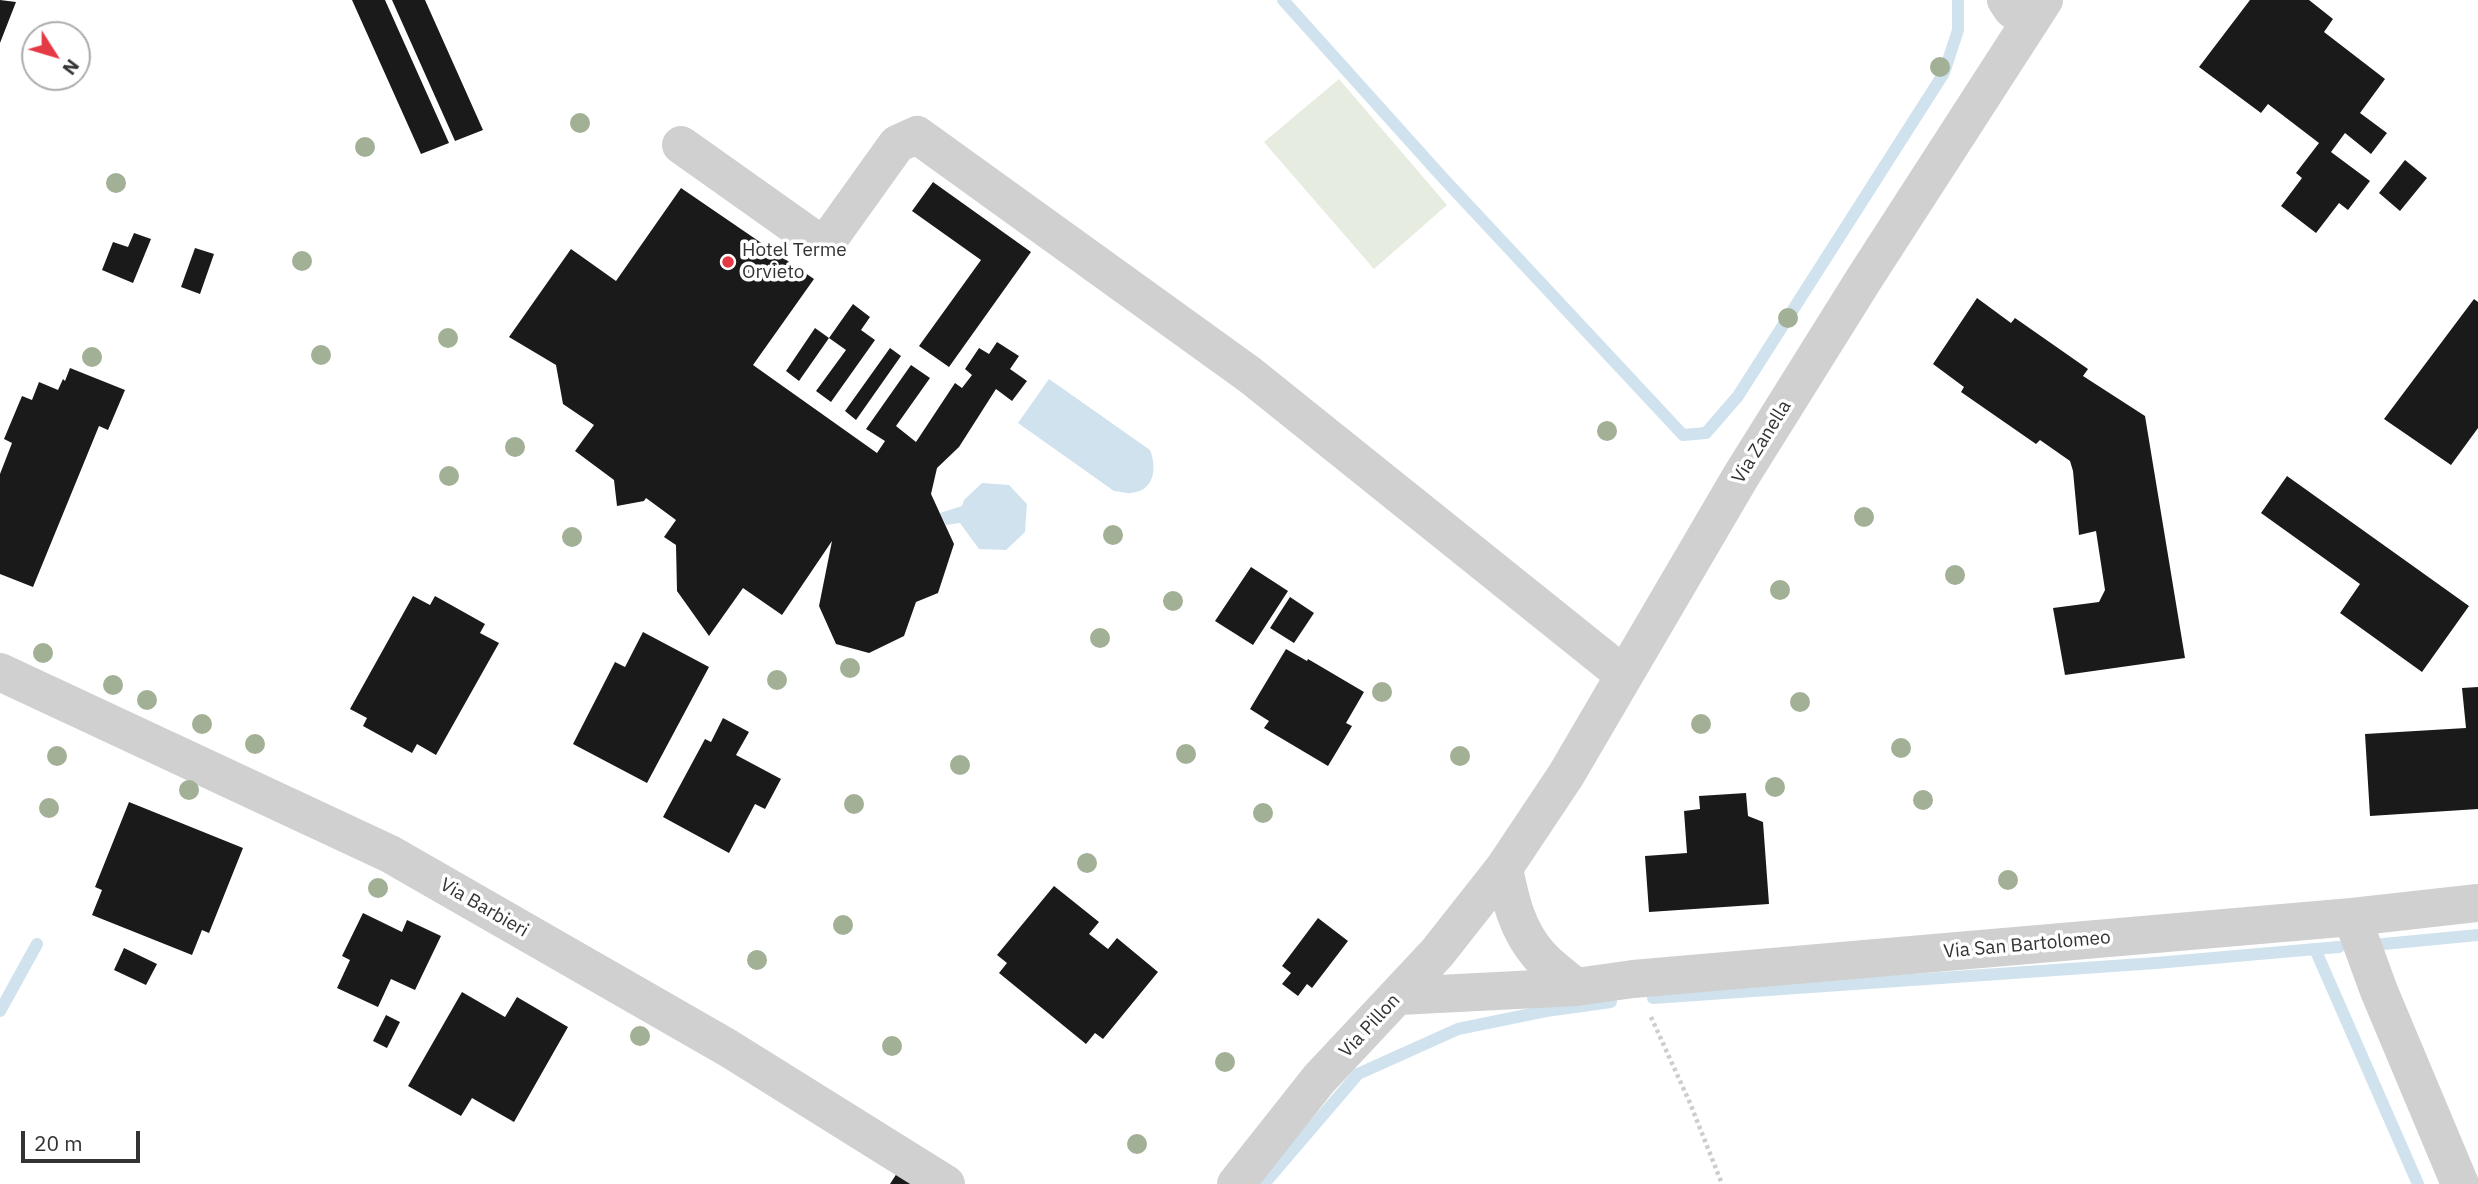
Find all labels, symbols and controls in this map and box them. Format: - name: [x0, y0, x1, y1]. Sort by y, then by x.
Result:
- north arrow: [21, 21, 91, 91]
- text: N: [57, 55, 85, 80]
- place label: Hotel Terme Orvieto: [742, 240, 847, 284]
- marker: Hotel Terme Orvieto: [720, 254, 736, 270]
- street label: Via Zanella: [1727, 396, 1797, 488]
- street label: Via Barbieri: [436, 874, 532, 942]
- street label: Via San Bartolomeo: [1942, 926, 2112, 964]
- street label: Via Pillon: [1335, 989, 1405, 1063]
- scale bar: [24, 1118, 144, 1162]
- text: 20 m: [34, 1129, 83, 1157]

